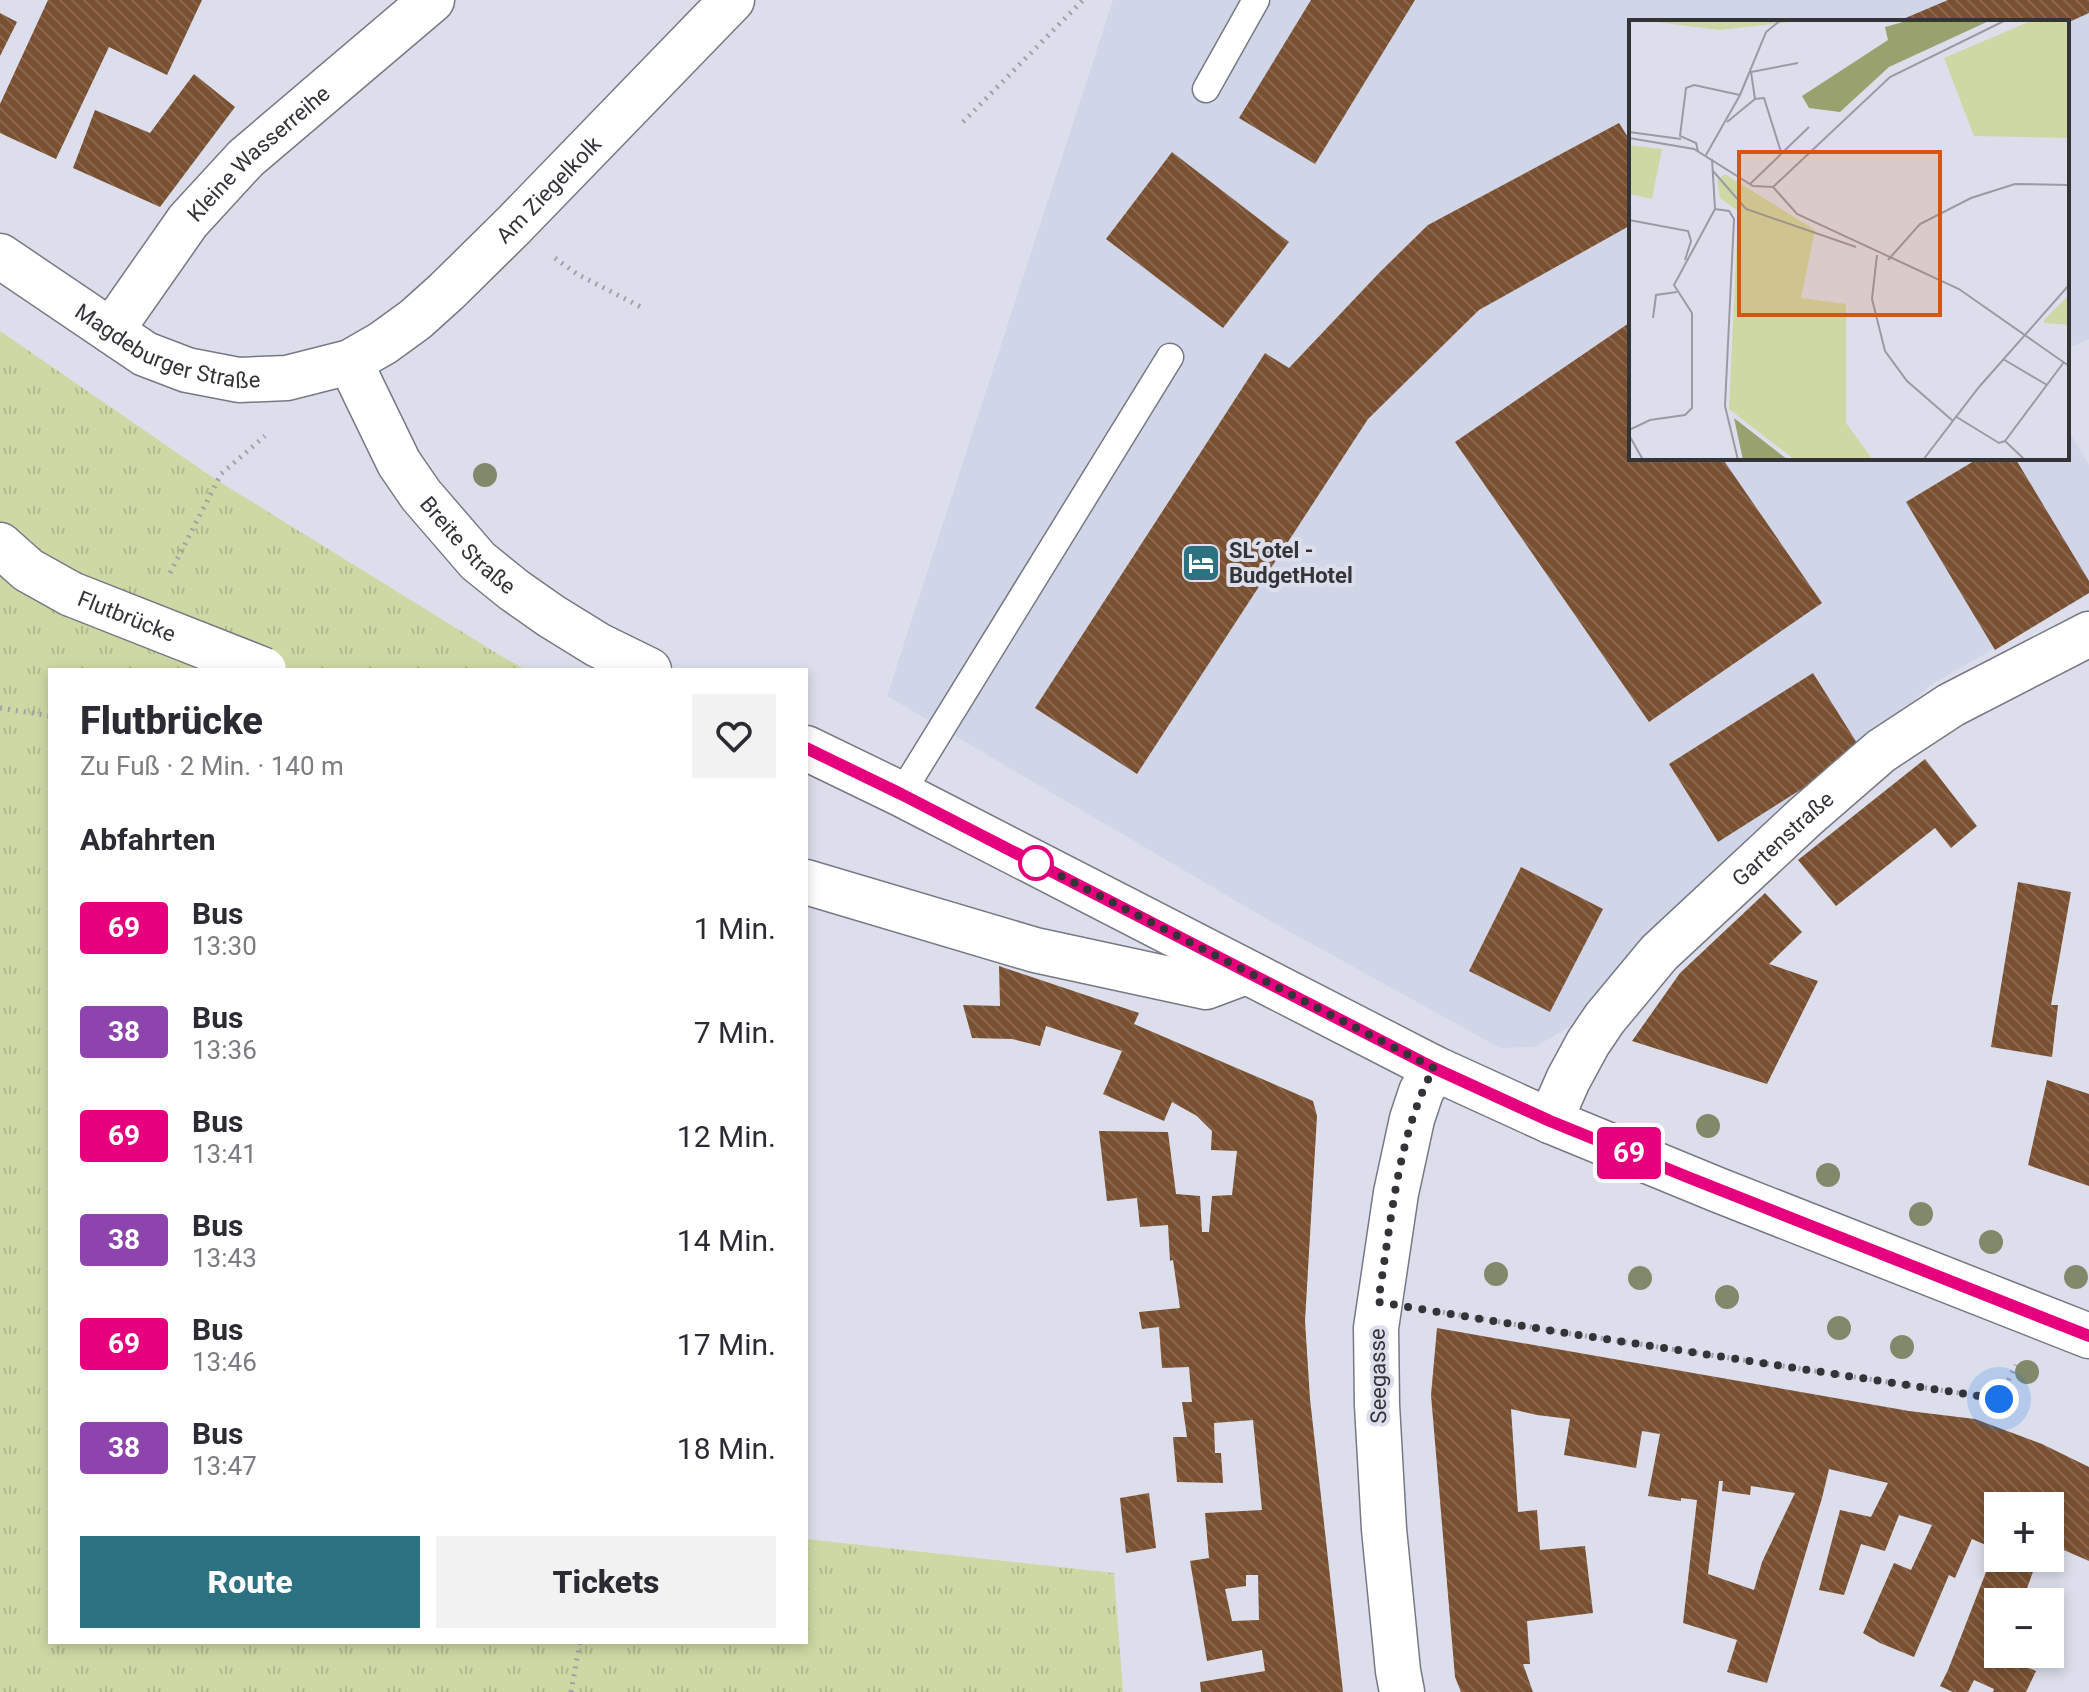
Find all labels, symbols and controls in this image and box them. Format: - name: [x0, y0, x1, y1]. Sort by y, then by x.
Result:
- inset map: [1629, 20, 2069, 460]
- street label: Kleine Wasserreihe: [182, 80, 334, 226]
- street label: Am Ziegelkolk: [491, 130, 606, 248]
- street label: Magdeburger Straße: [71, 298, 261, 393]
- street label: Breite Straße: [415, 491, 521, 599]
- place label: SL´otel - BudgetHotel: [1229, 538, 1353, 588]
- hotel icon: SL´otel - BudgetHotel: [1180, 542, 1222, 584]
- street label: Flutbrücke: [74, 585, 179, 646]
- button: heart: [692, 694, 776, 778]
- text: Flutbrücke: [80, 699, 263, 743]
- text: Zu Fuß · 2 Min. · 140 m: [80, 751, 344, 781]
- street label: Gartenstraße: [1727, 786, 1838, 891]
- text: Abfahrten: [80, 822, 216, 857]
- unlabelled marker: [1019, 846, 1053, 880]
- text: Bus: [192, 896, 243, 931]
- text: 69: [108, 911, 140, 944]
- text: 1 Min.: [694, 911, 776, 946]
- text: 13:30: [192, 931, 257, 961]
- text: Bus: [192, 1000, 243, 1035]
- text: 38: [108, 1015, 140, 1048]
- text: 7 Min.: [694, 1015, 776, 1050]
- text: 13:36: [192, 1035, 257, 1065]
- text: Bus: [192, 1104, 243, 1139]
- text: 69: [108, 1119, 140, 1152]
- text: 12 Min.: [677, 1119, 776, 1154]
- line badge: 69: [1593, 1127, 1665, 1179]
- text: 69: [1613, 1136, 1645, 1169]
- text: 13:41: [192, 1139, 257, 1169]
- text: Bus: [192, 1208, 243, 1243]
- text: 38: [108, 1223, 140, 1256]
- text: 14 Min.: [677, 1223, 776, 1258]
- text: 13:43: [192, 1243, 257, 1273]
- text: Bus: [192, 1312, 243, 1347]
- text: 69: [108, 1327, 140, 1360]
- text: 17 Min.: [677, 1327, 776, 1362]
- street label: Seegasse: [1365, 1328, 1391, 1424]
- text: 13:46: [192, 1347, 257, 1377]
- your location: [1979, 1379, 2019, 1419]
- text: Bus: [192, 1416, 243, 1451]
- text: 38: [108, 1431, 140, 1464]
- text: 18 Min.: [677, 1431, 776, 1466]
- text: 13:47: [192, 1451, 257, 1481]
- map controls: [1984, 1492, 2064, 1668]
- button: +: [1984, 1492, 2064, 1572]
- button: Route: [80, 1536, 420, 1628]
- button: Tickets: [436, 1536, 776, 1628]
- button: −: [1984, 1588, 2064, 1668]

